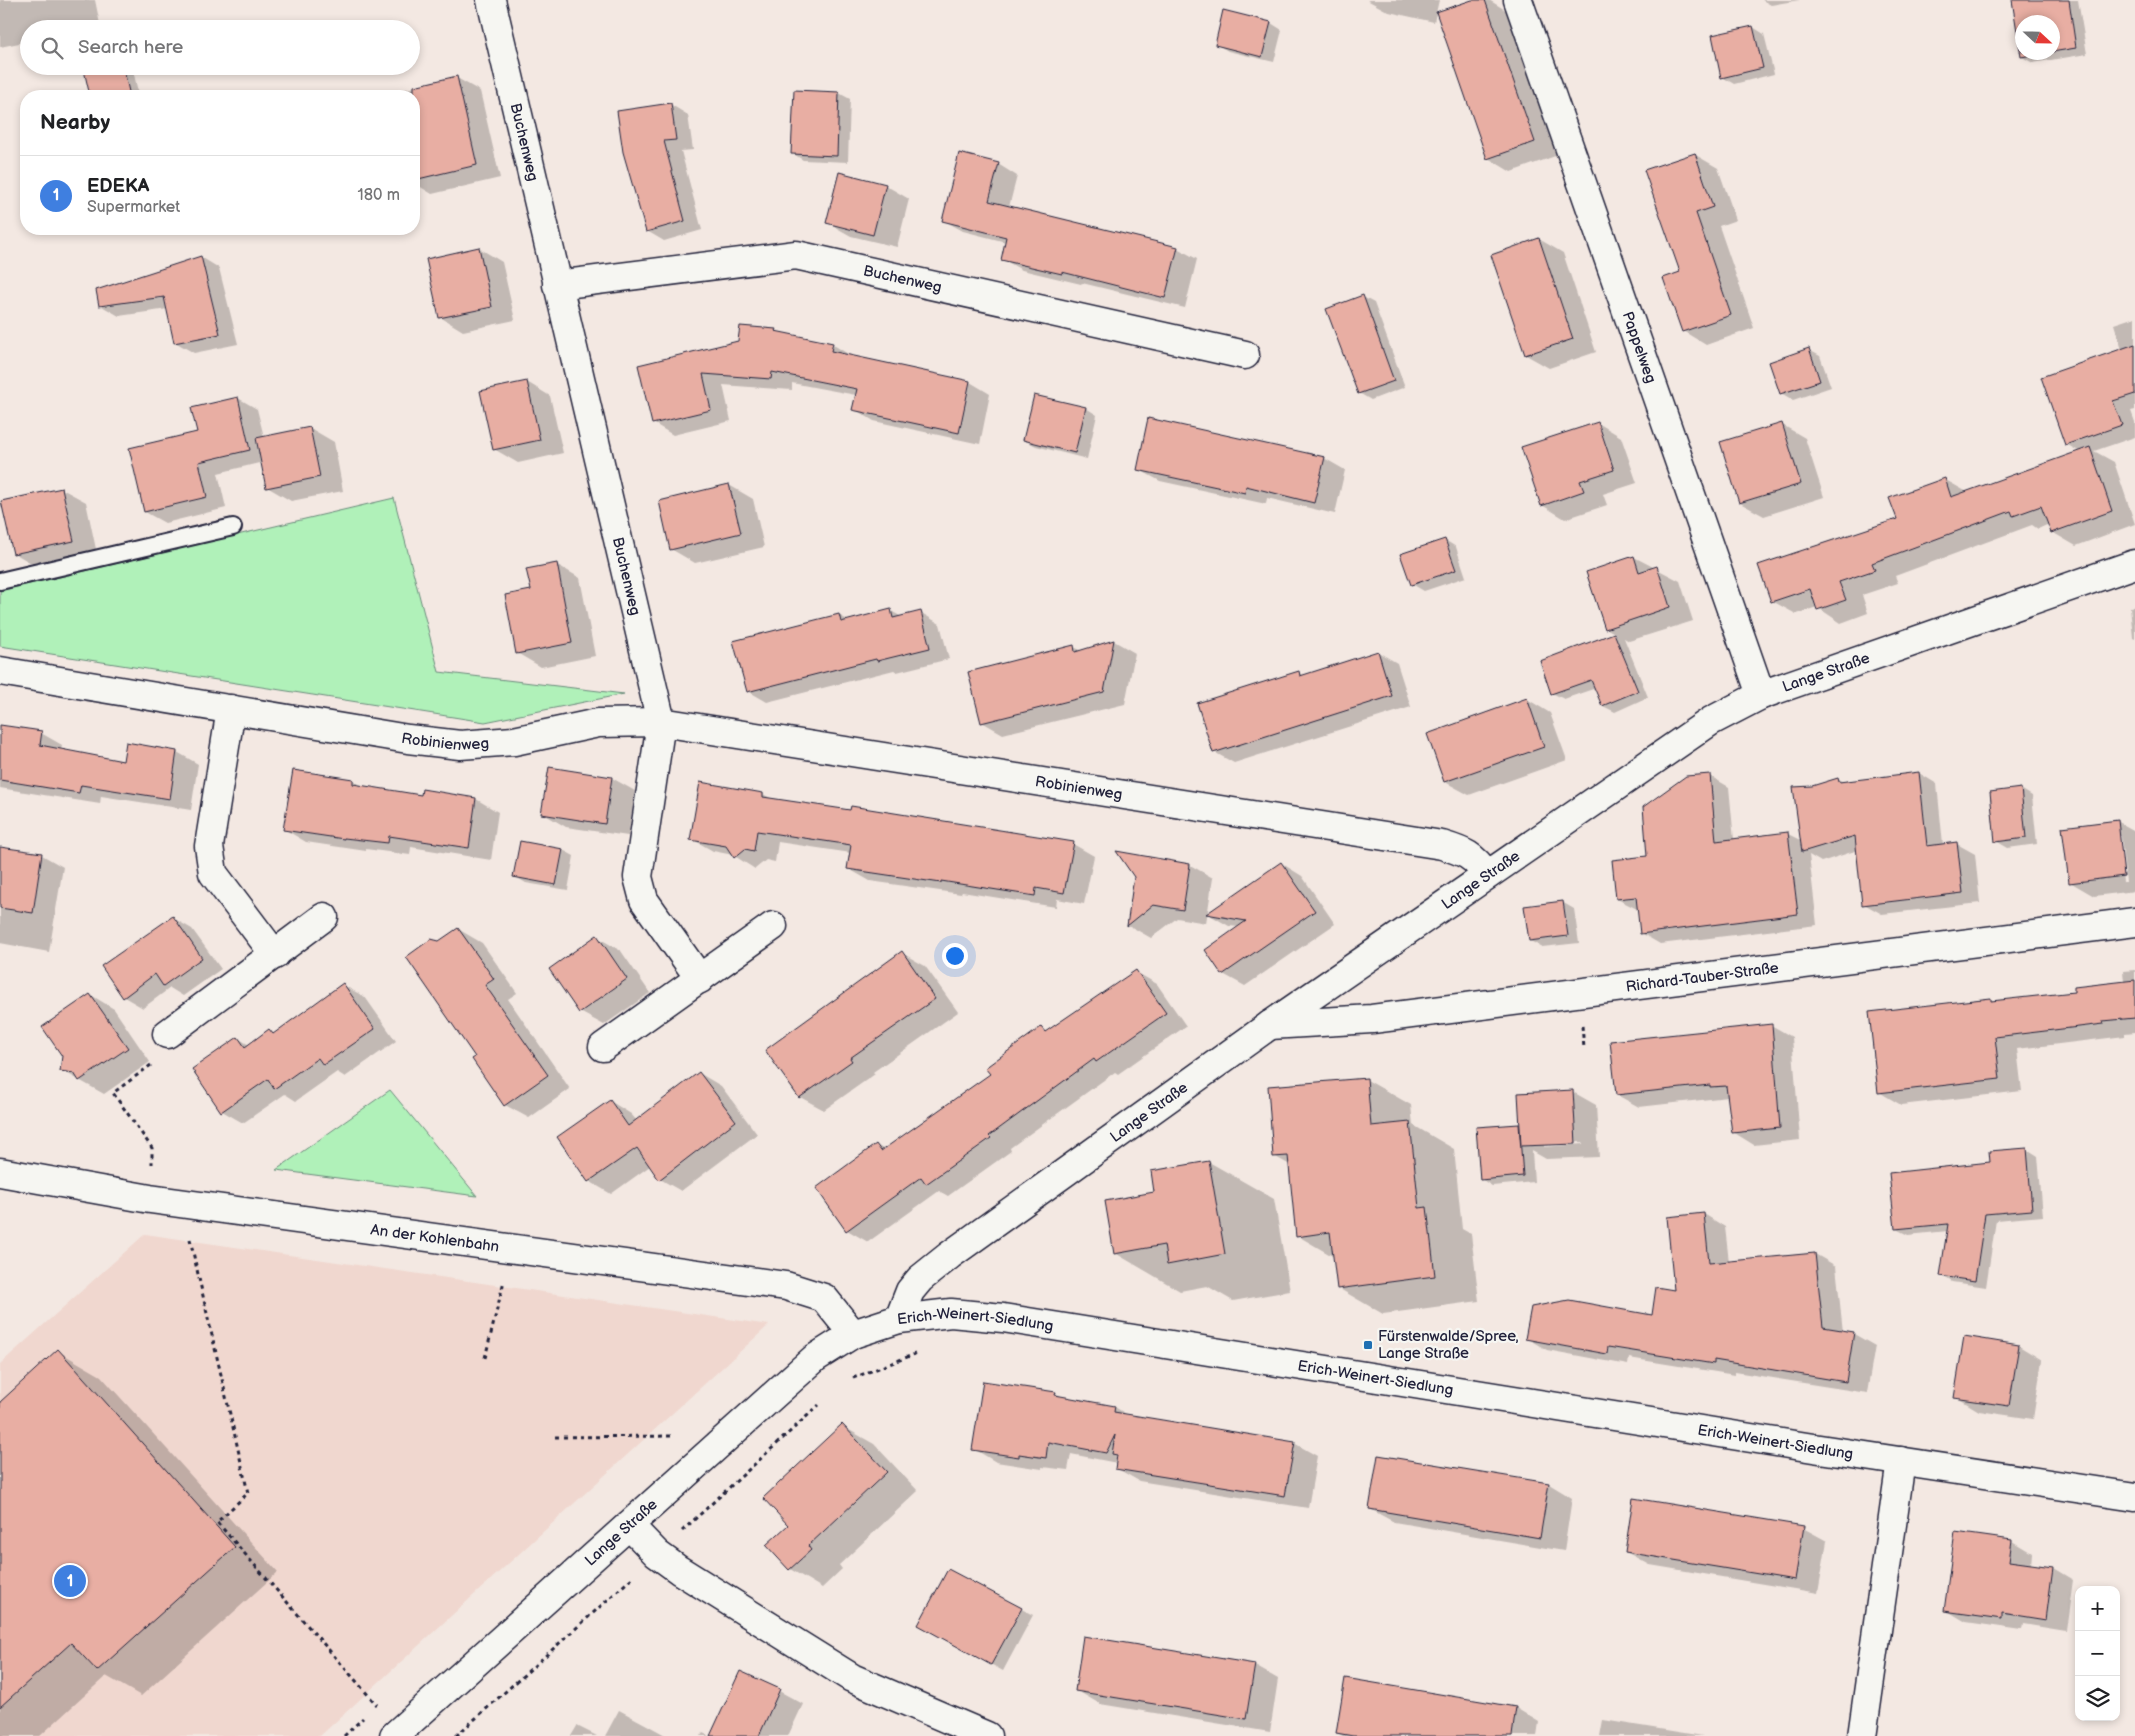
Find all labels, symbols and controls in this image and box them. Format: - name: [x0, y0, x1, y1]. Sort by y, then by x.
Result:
- north arrow: [2015, 15, 2060, 60]
- search box: [20, 20, 420, 75]
- icon: search: [38, 34, 66, 62]
- text: Search here: [78, 36, 183, 59]
- street label: Buchenweg: [506, 101, 542, 183]
- text: Nearby: [40, 110, 110, 135]
- text: EDEKA: [87, 175, 149, 198]
- text: 1: [53, 186, 59, 205]
- text: 180 m: [358, 186, 400, 205]
- text: Supermarket: [87, 198, 180, 217]
- street label: Buchenweg: [861, 261, 943, 297]
- street label: Pappelweg: [1618, 309, 1660, 386]
- street label: Buchenweg: [608, 535, 645, 617]
- street label: Lange Straße: [1780, 649, 1872, 697]
- street label: Robinienweg: [400, 729, 490, 755]
- street label: Robinienweg: [1034, 772, 1124, 805]
- street label: Lange Straße: [1438, 847, 1524, 914]
- your location: [942, 943, 968, 969]
- street label: Richard-Tauber-Straße: [1625, 958, 1780, 997]
- street label: Lange Straße: [1107, 1078, 1192, 1147]
- street label: An der Kohlenbahn: [369, 1220, 500, 1257]
- street label: Erich-Weinert-Siedlung: [896, 1304, 1055, 1336]
- place label: Fürstenwalde/Spree, Lange Straße: [1378, 1327, 1519, 1363]
- marker: Fürstenwalde/Spree, Lange Straße: [1362, 1339, 1374, 1351]
- street label: Erich-Weinert-Siedlung: [1296, 1356, 1455, 1400]
- street label: Erich-Weinert-Siedlung: [1696, 1421, 1855, 1464]
- street label: Lange Straße: [581, 1495, 662, 1570]
- pin: 1: [54, 1562, 86, 1600]
- map controls: [2075, 1586, 2120, 1721]
- button: +: [2075, 1586, 2120, 1631]
- button: −: [2075, 1631, 2120, 1676]
- button: layers: [2075, 1676, 2120, 1721]

